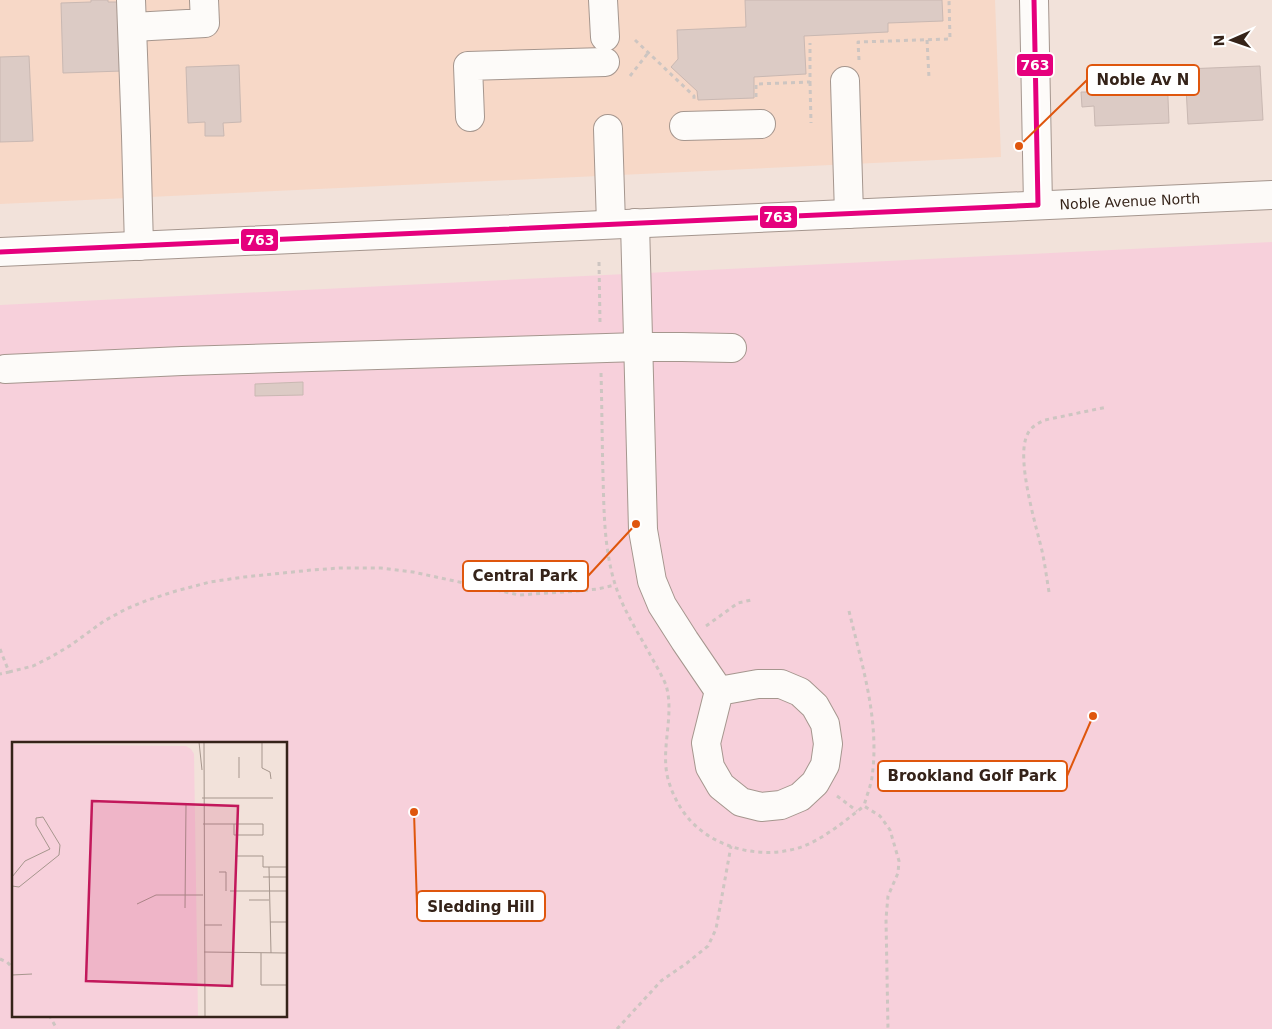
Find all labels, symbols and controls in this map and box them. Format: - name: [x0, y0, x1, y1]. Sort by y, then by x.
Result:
- north arrow: [1207, 15, 1257, 65]
- text: N: [1211, 34, 1227, 47]
- line badge: 763: [1016, 53, 1054, 77]
- text: 763: [1020, 57, 1050, 73]
- callout: Noble Av N: [1087, 65, 1199, 95]
- text: Noble Av N: [1097, 71, 1189, 89]
- street label: Noble Avenue North: [1059, 190, 1200, 213]
- line badge: 763: [759, 205, 798, 229]
- text: 763: [763, 209, 793, 225]
- line badge: 763: [240, 228, 279, 252]
- text: 763: [245, 232, 275, 248]
- callout: Central Park: [463, 561, 588, 591]
- text: Central Park: [473, 567, 579, 585]
- inset map: [12, 742, 288, 1016]
- callout: Brookland Golf Park: [878, 761, 1067, 791]
- text: Brookland Golf Park: [888, 767, 1057, 785]
- callout: Sledding Hill: [417, 891, 545, 921]
- text: Sledding Hill: [427, 898, 535, 916]

